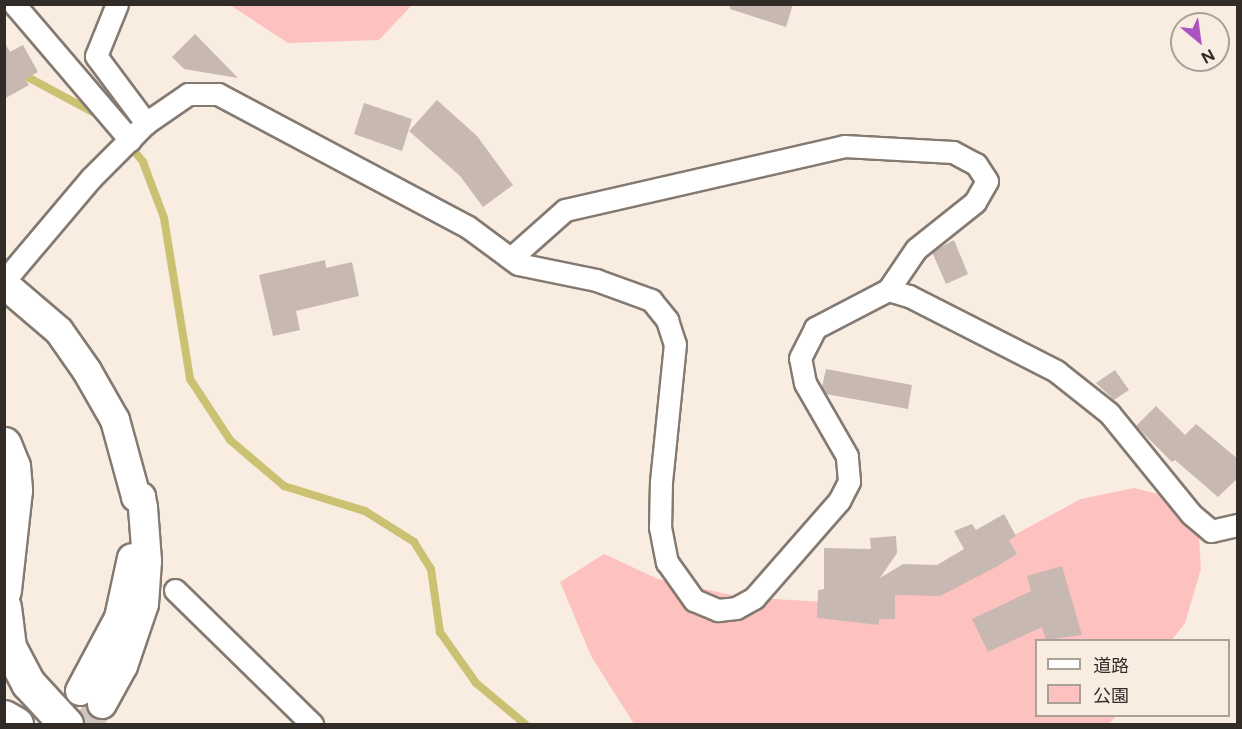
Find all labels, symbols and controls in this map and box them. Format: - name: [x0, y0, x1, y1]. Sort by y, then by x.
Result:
- north arrow: [1170, 12, 1230, 72]
- text: N: [1198, 45, 1218, 68]
- legend: [1035, 639, 1230, 717]
- text: 道路: [1093, 655, 1129, 677]
- text: 公園: [1093, 685, 1129, 707]

